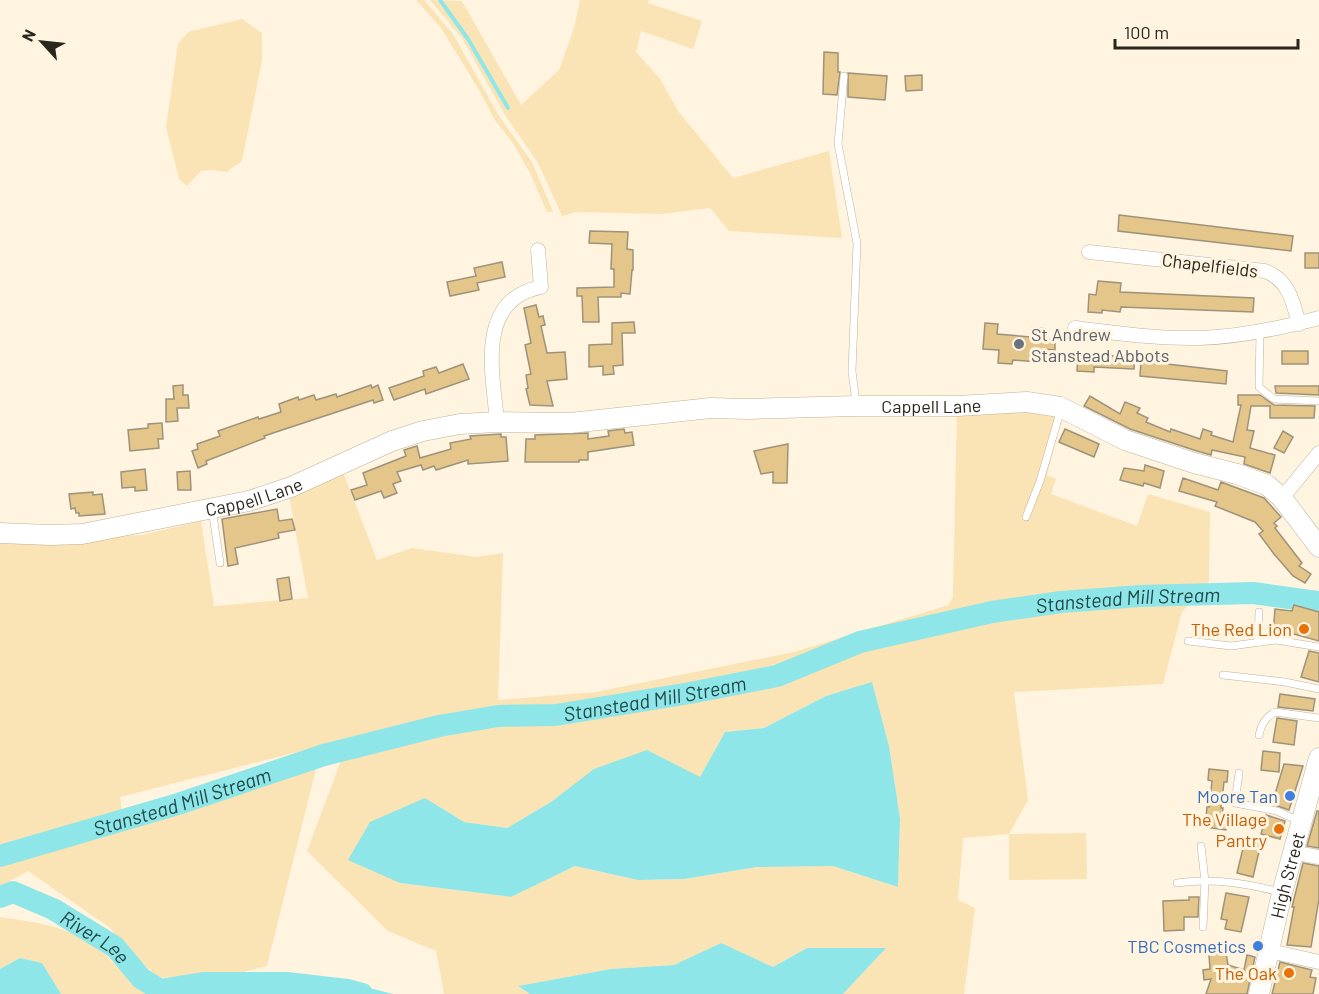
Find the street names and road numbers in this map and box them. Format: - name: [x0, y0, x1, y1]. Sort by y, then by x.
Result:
- street label: Chapelfields: [1161, 248, 1259, 282]
- street label: Cappell Lane: [881, 394, 982, 417]
- street label: Cappell Lane: [203, 472, 306, 520]
- street label: High Street: [1266, 830, 1309, 921]

